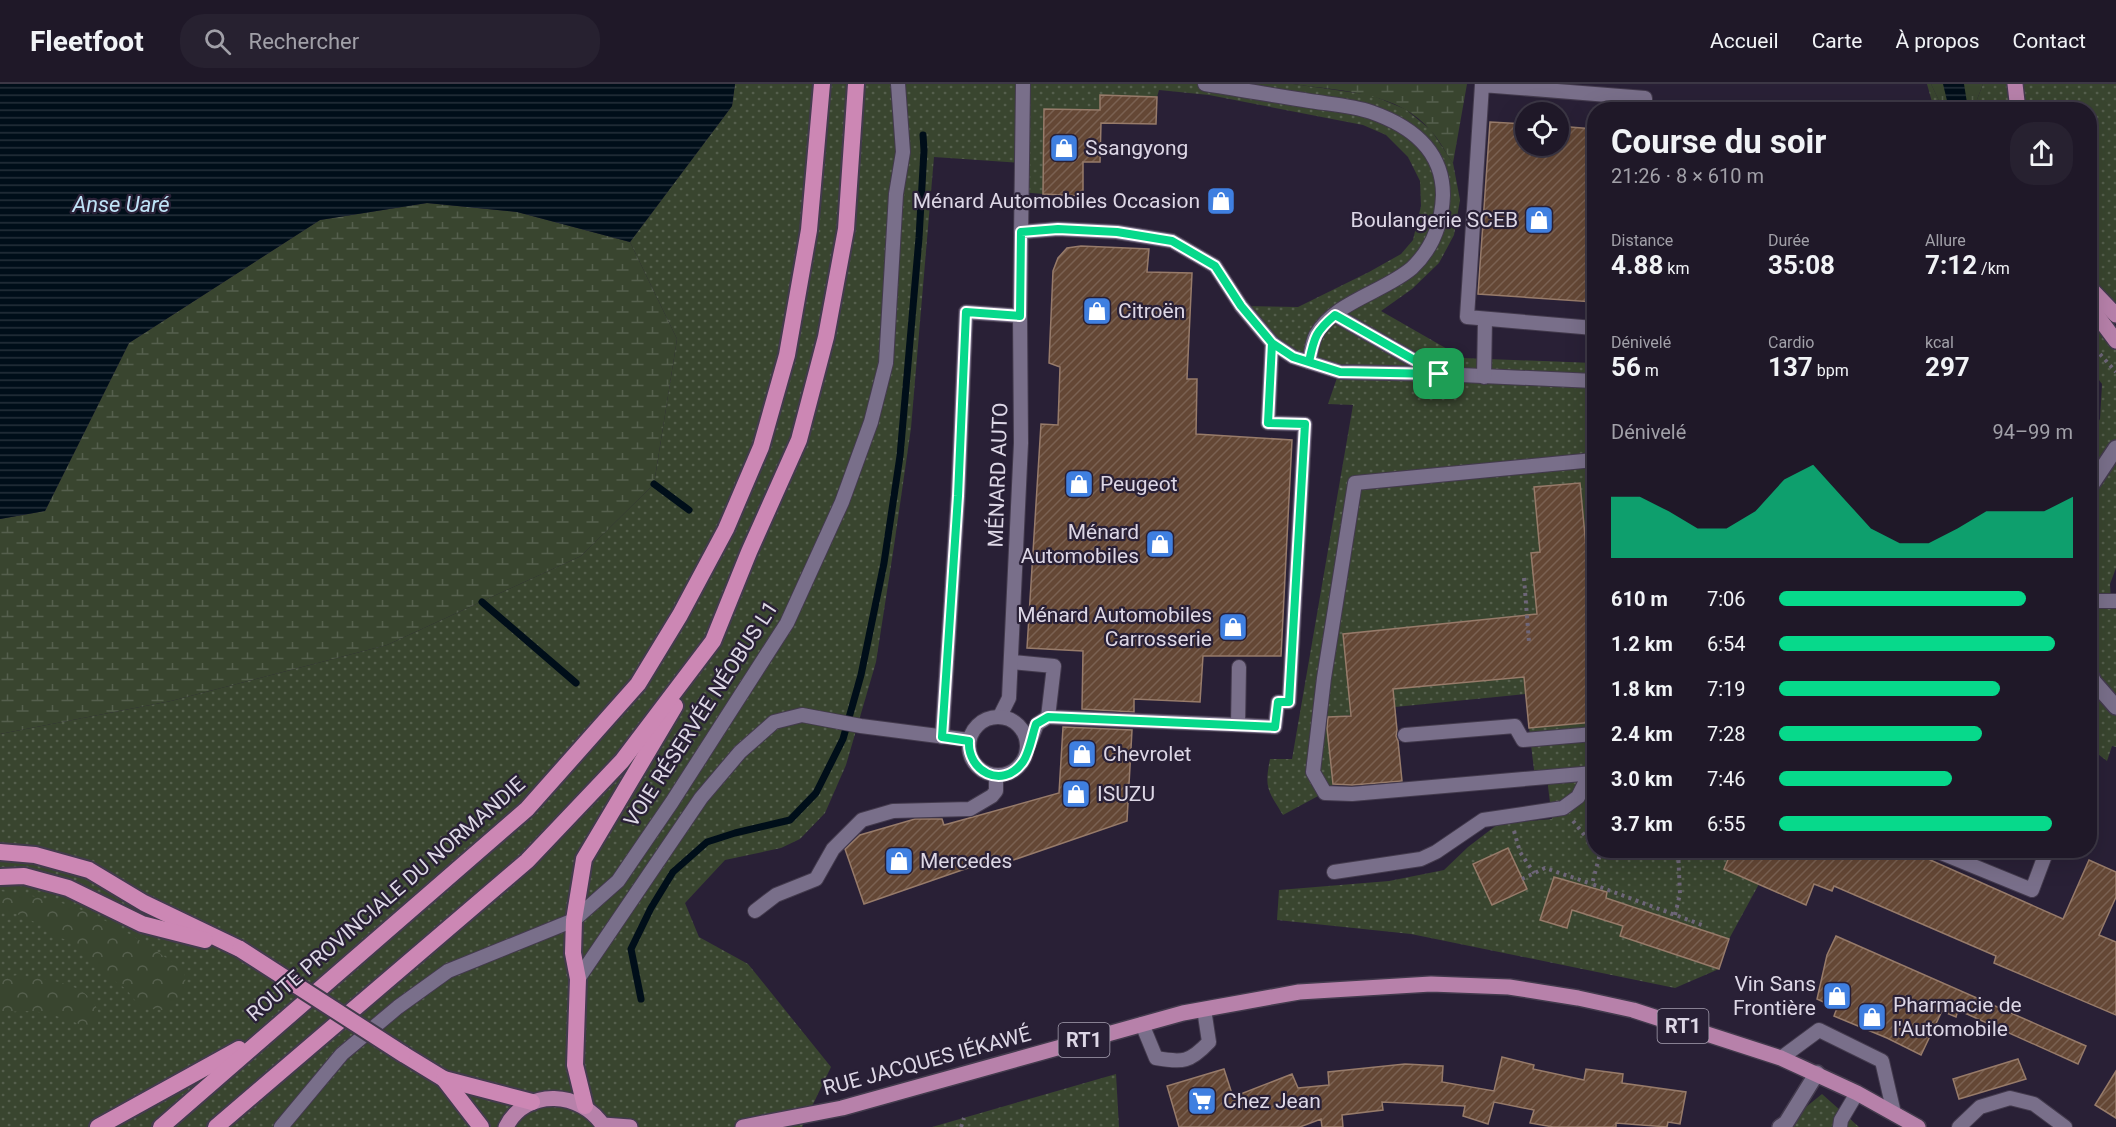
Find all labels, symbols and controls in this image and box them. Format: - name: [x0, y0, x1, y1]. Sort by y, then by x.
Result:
- search box: [180, 14, 600, 68]
- text: Fleetfoot: [30, 25, 144, 58]
- icon: search: [201, 25, 234, 58]
- text: Rechercher: [249, 29, 359, 54]
- text: Accueil: [1710, 29, 1779, 53]
- text: Carte: [1812, 29, 1862, 53]
- text: À propos: [1895, 29, 1980, 53]
- text: Contact: [2013, 29, 2086, 53]
- map controls: [1515, 102, 1569, 156]
- button: locate: [1515, 102, 1569, 156]
- text: Course du soir: [1611, 122, 1826, 161]
- button: share: [2010, 122, 2073, 185]
- shop icon: Ssangyong: [1048, 132, 1080, 164]
- place label: Ssangyong: [1085, 136, 1188, 160]
- text: 21:26 · 8 × 610 m: [1611, 164, 1764, 188]
- shop icon: Ménard Automobiles Occasion: [1205, 185, 1237, 217]
- place label: Ménard Automobiles Occasion: [913, 189, 1200, 213]
- water label: Anse Uaré: [71, 192, 170, 217]
- shop icon: Boulangerie SCEB: [1523, 204, 1555, 236]
- place label: Boulangerie SCEB: [1351, 208, 1518, 232]
- text: Distance: [1611, 231, 1673, 250]
- text: Durée: [1768, 231, 1810, 250]
- text: Allure: [1925, 231, 1966, 250]
- text: 4.88: [1611, 250, 1663, 280]
- text: 35:08: [1768, 250, 1835, 280]
- text: 7:12: [1925, 250, 1977, 280]
- text: km: [1663, 259, 1689, 278]
- text: /km: [1977, 259, 2010, 278]
- shop icon: Citroën: [1081, 295, 1113, 327]
- place label: Citroën: [1118, 299, 1185, 323]
- text: Dénivelé: [1611, 333, 1671, 352]
- text: Cardio: [1768, 333, 1814, 352]
- text: kcal: [1925, 333, 1954, 352]
- pin: [1413, 348, 1464, 399]
- text: 56: [1611, 352, 1641, 382]
- text: 137: [1768, 352, 1813, 382]
- text: 297: [1925, 352, 1970, 382]
- icon: arrive: [1422, 357, 1455, 390]
- text: m: [1641, 361, 1659, 380]
- text: bpm: [1813, 361, 1849, 380]
- street label: MÉNARD AUTO: [983, 402, 1013, 548]
- text: Dénivelé: [1611, 420, 1686, 444]
- text: 94–99 m: [1992, 420, 2073, 444]
- shop icon: Peugeot: [1063, 468, 1095, 500]
- place label: Peugeot: [1100, 472, 1178, 496]
- place label: Ménard Automobiles: [1021, 520, 1139, 568]
- shop icon: Ménard Automobiles: [1144, 528, 1176, 560]
- text: 610 m: [1611, 587, 1668, 611]
- text: 7:06: [1707, 587, 1746, 611]
- street label: VOIE RÉSERVÉE NÉOBUS L1: [619, 597, 783, 831]
- place label: Ménard Automobiles Carrosserie: [1017, 603, 1212, 651]
- shop icon: Ménard Automobiles Carrosserie: [1217, 611, 1249, 643]
- text: 1.2 km: [1611, 632, 1673, 656]
- text: 6:54: [1707, 632, 1746, 656]
- text: 1.8 km: [1611, 677, 1673, 701]
- text: 7:19: [1707, 677, 1746, 701]
- text: 2.4 km: [1611, 722, 1673, 746]
- text: 7:28: [1707, 722, 1746, 746]
- shop icon: Chevrolet: [1066, 738, 1098, 770]
- place label: Chevrolet: [1103, 742, 1192, 766]
- text: 3.0 km: [1611, 767, 1673, 791]
- text: 7:46: [1707, 767, 1746, 791]
- street label: ROUTE PROVINCIALE DU NORMANDIE: [242, 772, 530, 1026]
- shop icon: ISUZU: [1060, 778, 1092, 810]
- place label: ISUZU: [1097, 782, 1155, 806]
- text: 3.7 km: [1611, 812, 1673, 836]
- text: 6:55: [1707, 812, 1746, 836]
- shop icon: Mercedes: [883, 845, 915, 877]
- place label: Mercedes: [920, 849, 1012, 873]
- place label: Vin Sans Frontière: [1733, 972, 1816, 1020]
- shop icon: Vin Sans Frontière: [1821, 980, 1853, 1012]
- place label: Pharmacie de l'Automobile: [1893, 993, 2022, 1041]
- shop icon: Pharmacie de l'Automobile: [1856, 1001, 1888, 1033]
- road number: RT1: [1658, 1009, 1708, 1043]
- street label: RUE JACQUES IÉKAWÉ: [820, 1022, 1034, 1100]
- road number: RT1: [1058, 1023, 1110, 1057]
- supermarket icon: Chez Jean: [1186, 1085, 1218, 1117]
- place label: Chez Jean: [1223, 1089, 1321, 1113]

